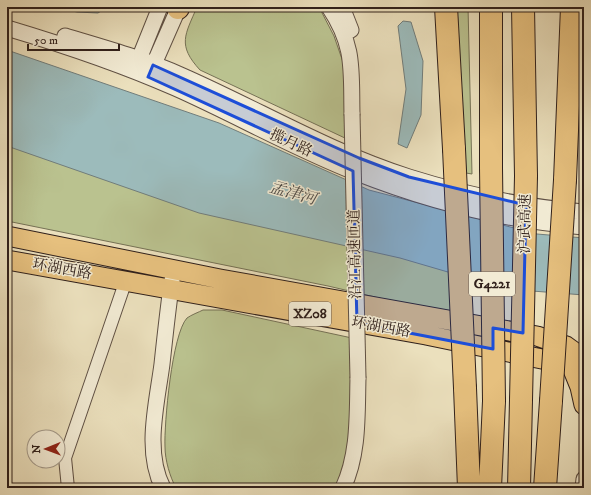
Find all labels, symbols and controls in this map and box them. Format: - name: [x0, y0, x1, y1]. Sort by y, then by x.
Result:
- scale bar: [28, 26, 119, 52]
- text: 50 m: [34, 33, 58, 48]
- street label: 揽月路: [267, 125, 315, 161]
- water label: 孟津河: [267, 177, 322, 210]
- street label: 沪武高速: [515, 194, 535, 254]
- street label: 沿江高速匝道: [345, 209, 365, 299]
- street label: 环湖西路: [31, 254, 93, 284]
- road number: G4221: [469, 272, 515, 296]
- road number: XZ08: [289, 302, 331, 326]
- street label: 环湖西路: [350, 312, 412, 342]
- north arrow: [26, 429, 66, 469]
- text: N: [30, 445, 44, 454]

